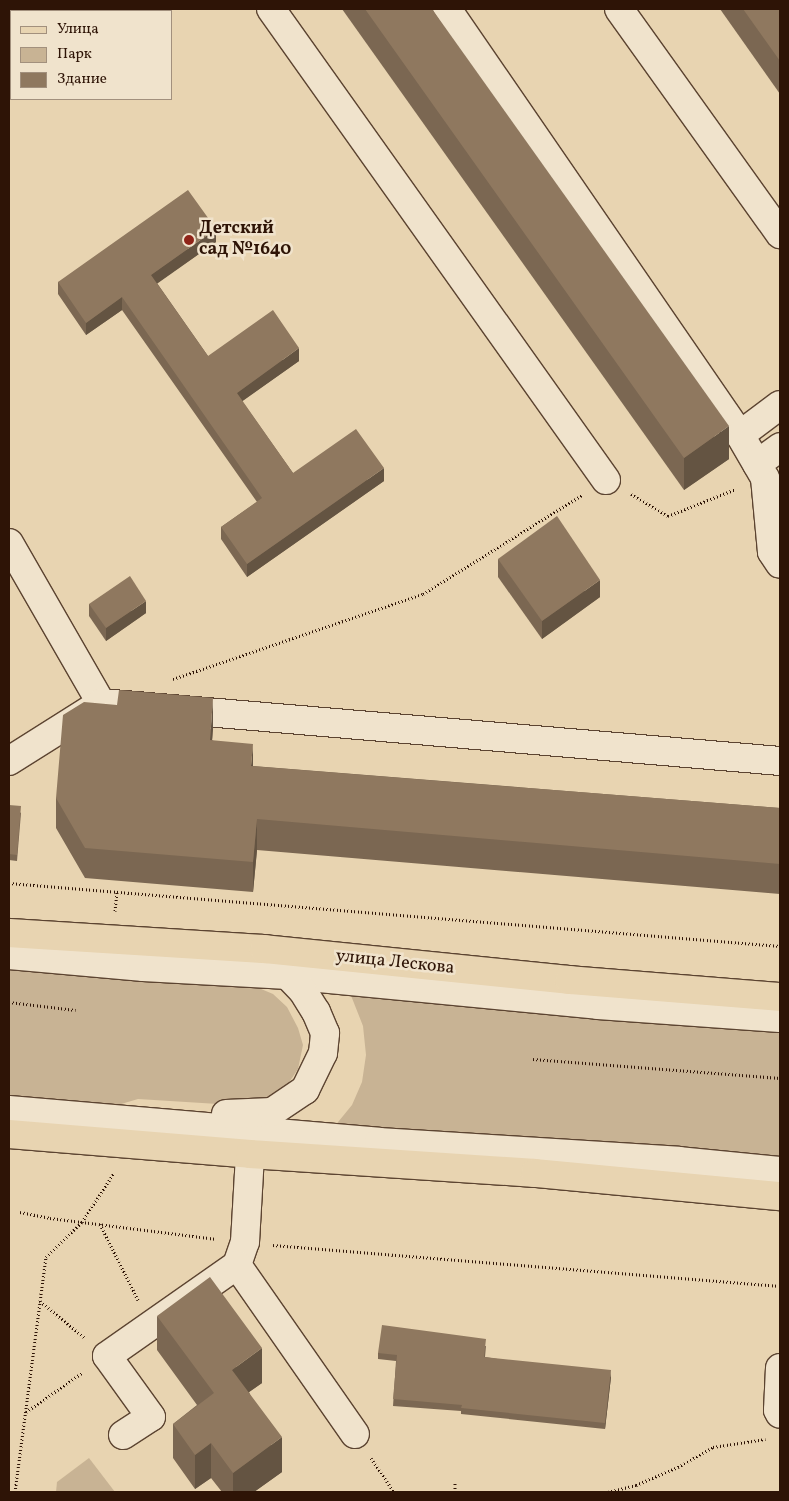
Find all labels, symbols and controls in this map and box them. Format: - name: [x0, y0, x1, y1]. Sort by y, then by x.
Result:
- legend: [10, 10, 172, 100]
- text: Улица: [57, 19, 99, 40]
- text: Парк: [57, 44, 92, 65]
- text: Здание: [57, 69, 107, 90]
- place label: Детский сад №1640: [199, 219, 291, 262]
- marker: Детский сад №1640: [183, 234, 195, 246]
- street label: улица Лескова: [334, 946, 456, 980]

